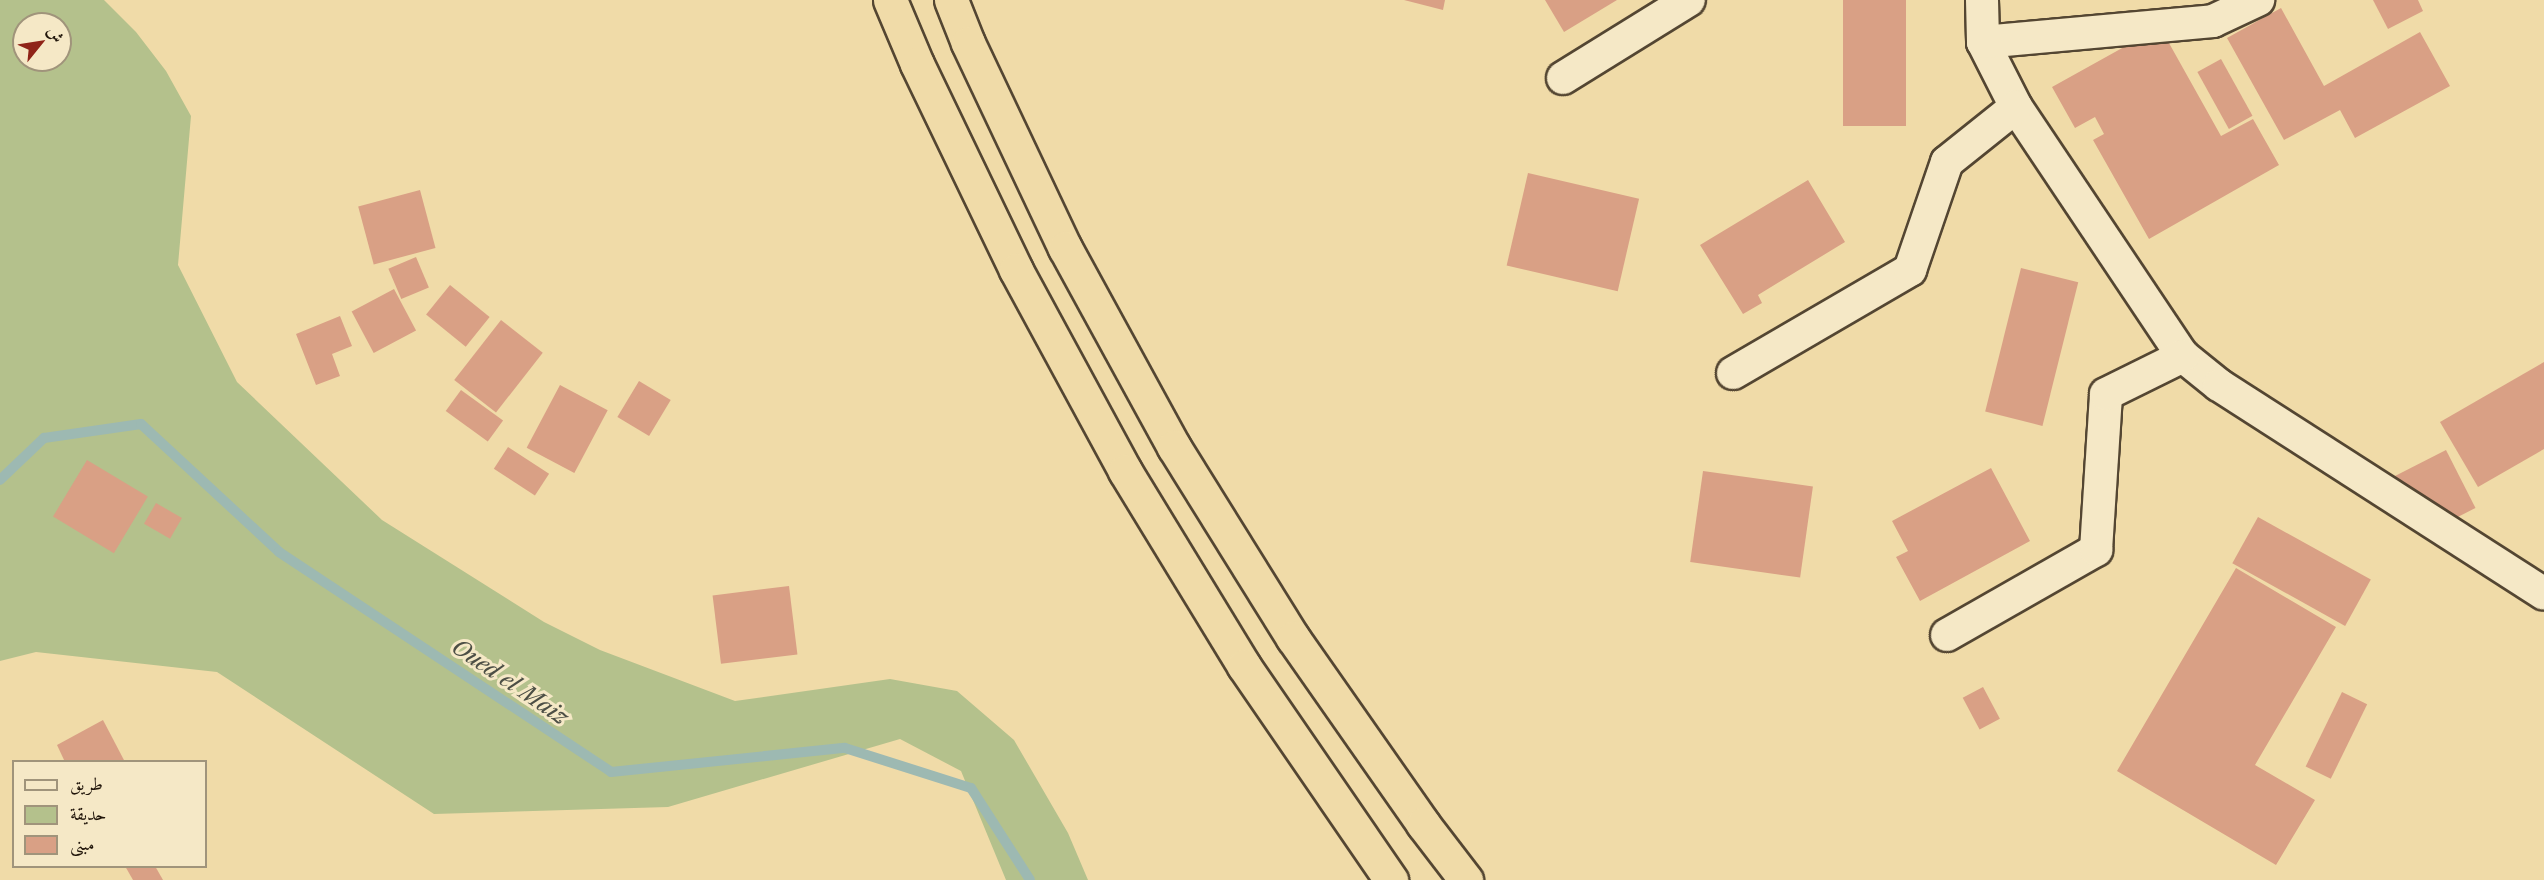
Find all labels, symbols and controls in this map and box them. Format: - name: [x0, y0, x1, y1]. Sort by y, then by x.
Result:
- north arrow: [12, 12, 72, 72]
- text: ش: [43, 22, 68, 46]
- water label: Oued el Maiz: [447, 633, 573, 731]
- legend: [12, 760, 207, 868]
- text: طريق: [70, 773, 103, 795]
- text: حديقة: [70, 803, 106, 825]
- text: مبنى: [70, 833, 95, 855]

